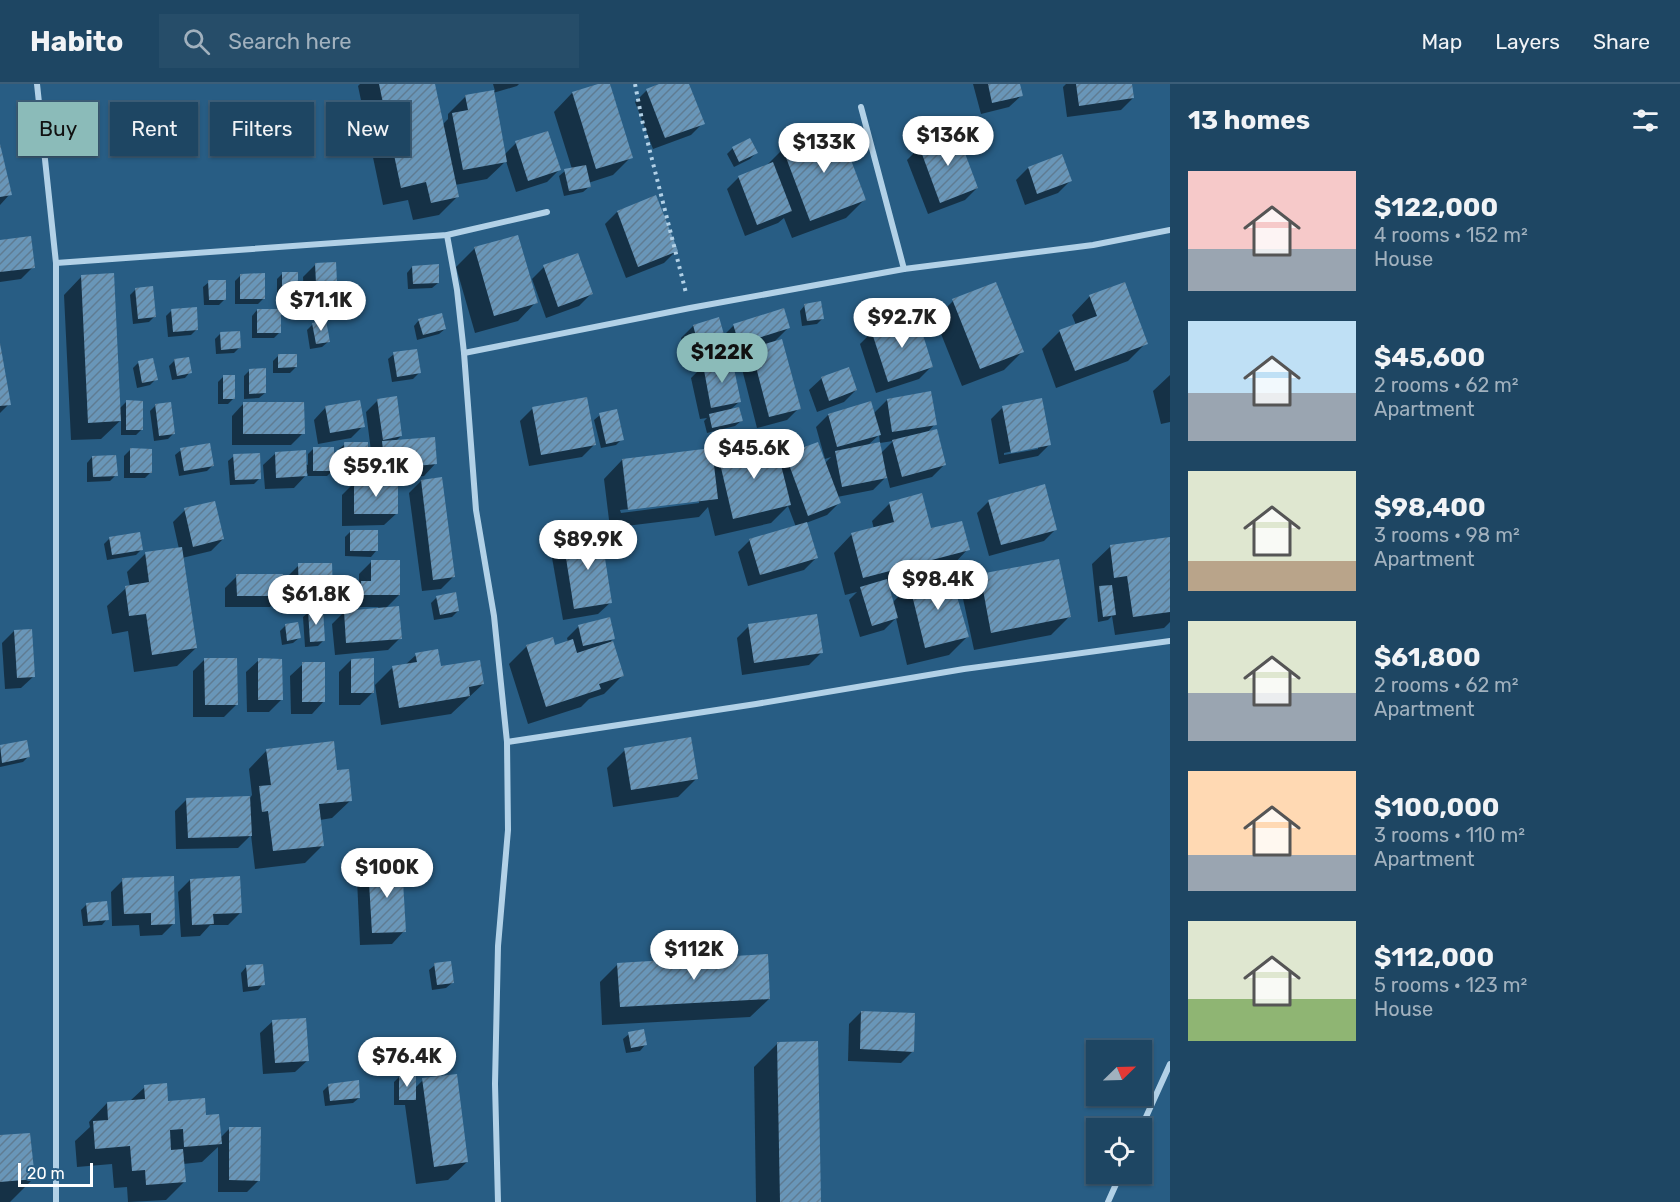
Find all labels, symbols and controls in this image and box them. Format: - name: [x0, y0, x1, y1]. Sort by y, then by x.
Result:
- search box: [159, 14, 579, 68]
- text: Habito: [30, 25, 123, 58]
- icon: search: [180, 25, 213, 58]
- text: Search here: [228, 28, 352, 55]
- text: Map: [1421, 29, 1462, 54]
- text: Layers: [1495, 29, 1560, 54]
- text: Share: [1593, 29, 1650, 54]
- chip: Buy: [18, 102, 98, 156]
- chip: Rent: [110, 102, 198, 156]
- chip: Filters: [210, 102, 314, 156]
- chip: New: [326, 102, 410, 156]
- icon: filters: [1629, 104, 1662, 137]
- text: 13 homes: [1188, 105, 1310, 136]
- pin: $136K: [906, 116, 990, 167]
- pin: $133K: [782, 123, 866, 174]
- text: $136K: [917, 123, 979, 147]
- text: $133K: [793, 130, 855, 154]
- text: $122,000: [1374, 192, 1498, 223]
- icon: home: [1236, 195, 1308, 267]
- text: 4 rooms · 152 m²: [1374, 223, 1528, 247]
- text: House: [1374, 247, 1433, 271]
- pin: $71.1K: [272, 281, 370, 332]
- text: $71.1K: [290, 288, 352, 312]
- pin: $92.7K: [853, 298, 951, 349]
- text: $92.7K: [868, 305, 936, 329]
- pin: $122K: [680, 333, 764, 384]
- text: $122K: [691, 340, 753, 364]
- text: $45,600: [1374, 342, 1485, 373]
- icon: home: [1236, 345, 1308, 417]
- text: 2 rooms · 62 m²: [1374, 373, 1519, 397]
- text: Apartment: [1374, 397, 1475, 421]
- pin: $45.6K: [705, 429, 803, 480]
- text: $45.6K: [718, 436, 790, 460]
- pin: $59.1K: [327, 447, 425, 498]
- text: $59.1K: [343, 454, 409, 478]
- text: $98,400: [1374, 492, 1486, 523]
- icon: home: [1236, 495, 1308, 567]
- pin: $89.9K: [539, 520, 637, 571]
- text: 3 rooms · 98 m²: [1374, 523, 1520, 547]
- text: $89.9K: [553, 527, 623, 551]
- text: Apartment: [1374, 547, 1475, 571]
- pin: $98.4K: [889, 560, 987, 611]
- text: $98.4K: [902, 567, 974, 591]
- pin: $61.8K: [267, 575, 365, 626]
- text: $61.8K: [282, 582, 350, 606]
- text: $61,800: [1374, 642, 1481, 673]
- icon: home: [1236, 645, 1308, 717]
- text: 2 rooms · 62 m²: [1374, 673, 1519, 697]
- text: Apartment: [1374, 697, 1475, 721]
- text: $100,000: [1374, 792, 1500, 823]
- icon: home: [1236, 795, 1308, 867]
- text: 3 rooms · 110 m²: [1374, 823, 1525, 847]
- text: Apartment: [1374, 847, 1475, 871]
- pin: $100K: [345, 848, 429, 899]
- text: $100K: [355, 855, 419, 879]
- pin: $112K: [652, 930, 736, 981]
- text: $112K: [664, 937, 724, 961]
- text: $112,000: [1374, 942, 1494, 973]
- icon: home: [1236, 945, 1308, 1017]
- text: 5 rooms · 123 m²: [1374, 973, 1527, 997]
- text: House: [1374, 997, 1433, 1021]
- pin: $76.4K: [358, 1037, 456, 1088]
- north arrow: [1086, 1040, 1152, 1106]
- map controls: [1086, 1040, 1152, 1184]
- text: $76.4K: [372, 1044, 442, 1068]
- button: locate: [1086, 1118, 1152, 1184]
- scale bar: [18, 1160, 93, 1188]
- text: 20 m: [27, 1164, 65, 1183]

